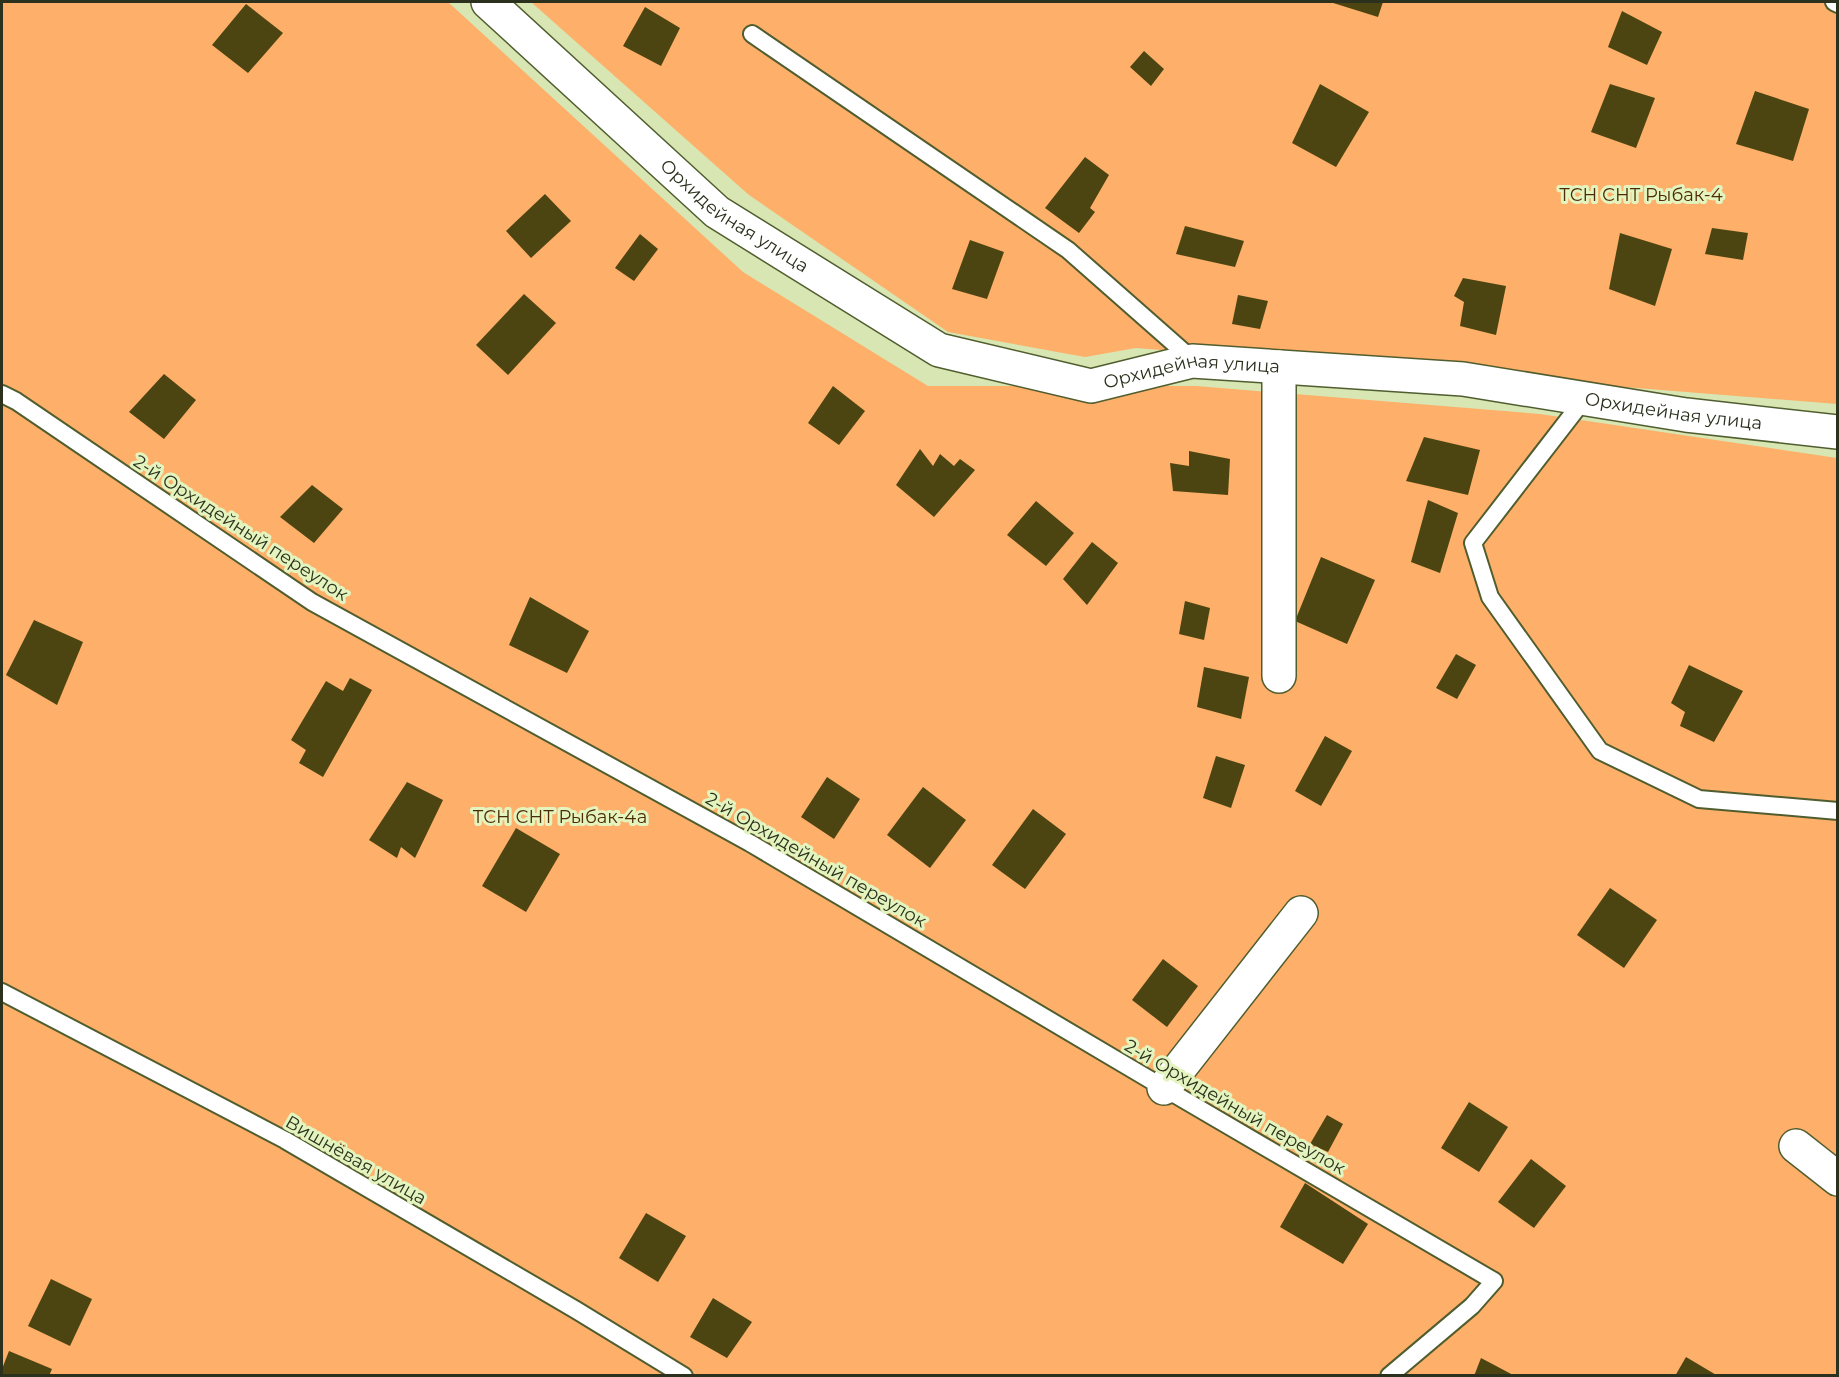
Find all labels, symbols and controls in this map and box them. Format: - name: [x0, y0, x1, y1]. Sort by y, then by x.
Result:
- street label: Орхидейная улица: [656, 154, 813, 277]
- park label: ТСН СНТ Рыбак-4: [1559, 184, 1723, 206]
- street label: Орхидейная улица: [1101, 349, 1281, 394]
- street label: Орхидейная улица: [1583, 388, 1763, 434]
- street label: 2-й Орхидейный переулок: [130, 450, 353, 606]
- street label: 2-й Орхидейный переулок: [702, 788, 931, 933]
- park label: ТСН СНТ Рыбак-4а: [473, 806, 647, 828]
- street label: 2-й Орхидейный переулок: [1121, 1035, 1350, 1180]
- street label: Вишнёвая улица: [282, 1111, 430, 1209]

